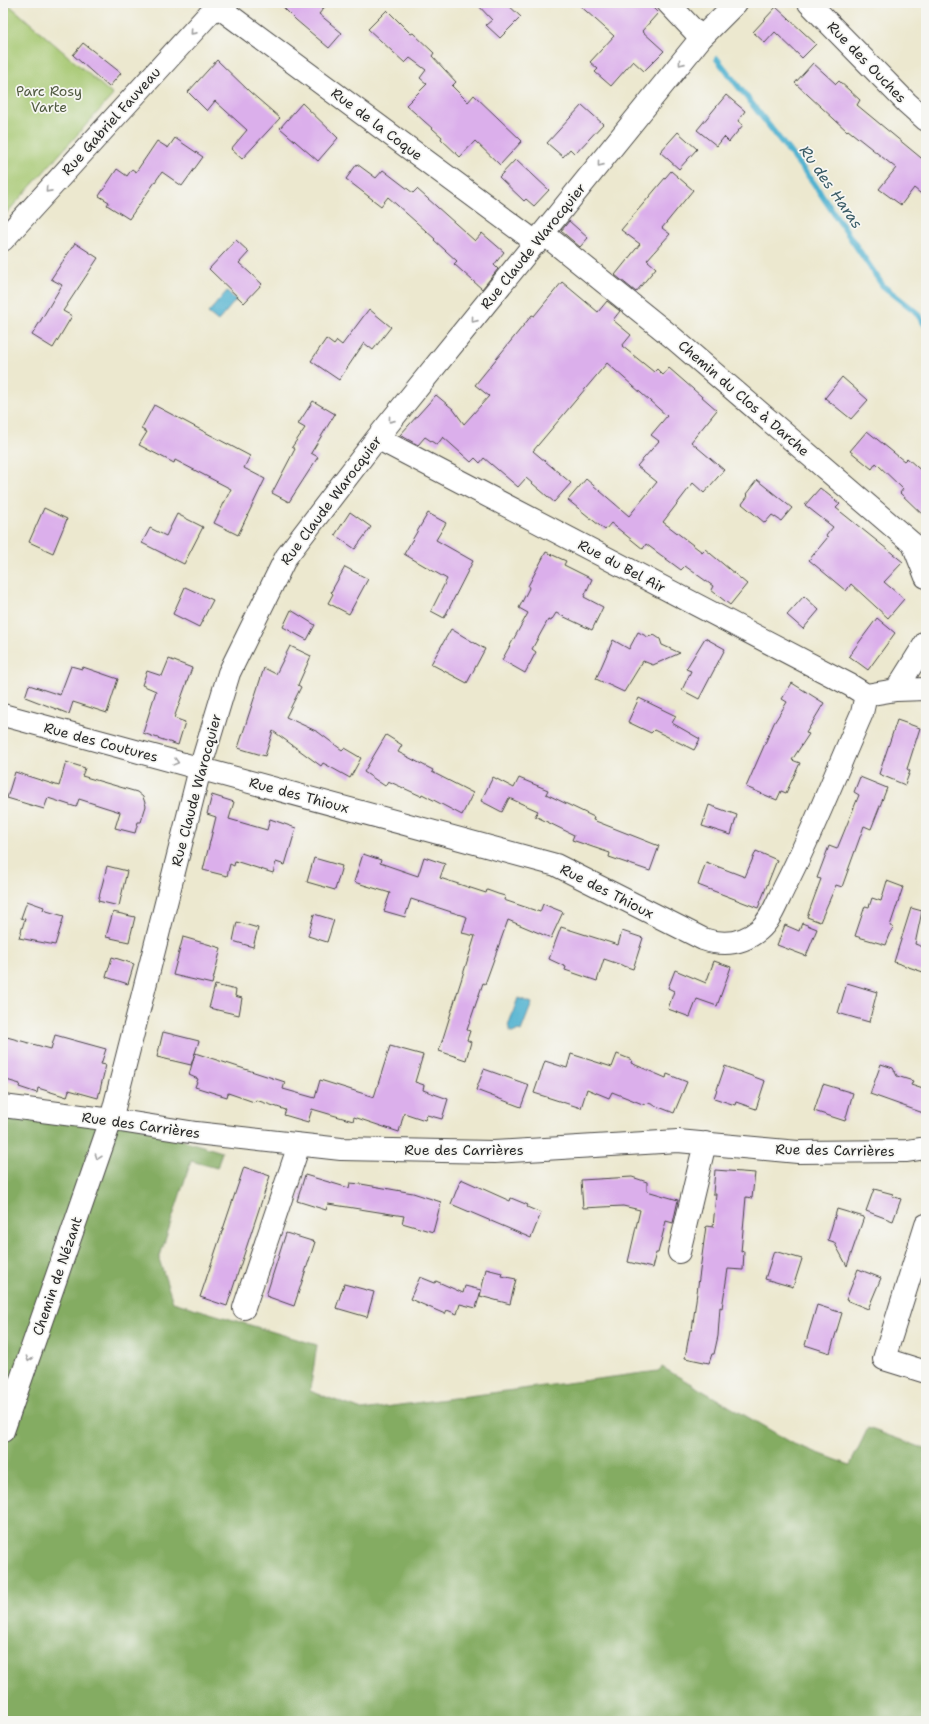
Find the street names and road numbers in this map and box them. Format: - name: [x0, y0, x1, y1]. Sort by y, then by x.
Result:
- street label: Rue des Ouches: [824, 18, 910, 107]
- street label: Rue Gabriel Fauveau: [58, 63, 164, 179]
- street label: Rue de la Coque: [328, 84, 426, 164]
- street label: Rue Claude Warocquier: [476, 179, 590, 313]
- street label: Chemin du Clos à Darche: [675, 336, 813, 460]
- street label: Rue Claude Warocquier: [276, 431, 386, 568]
- street label: Rue du Bel Air: [575, 535, 669, 597]
- street label: Rue Claude Warocquier: [167, 711, 225, 868]
- street label: Rue des Coutures: [42, 718, 160, 766]
- street label: Rue des Thioux: [247, 773, 351, 817]
- street label: Rue des Thioux: [557, 860, 657, 922]
- street label: Rue des Carrières: [81, 1108, 201, 1142]
- street label: Rue des Carrières: [775, 1140, 895, 1160]
- street label: Rue des Carrières: [404, 1141, 524, 1159]
- street label: Chemin de Nézant: [28, 1214, 86, 1338]

